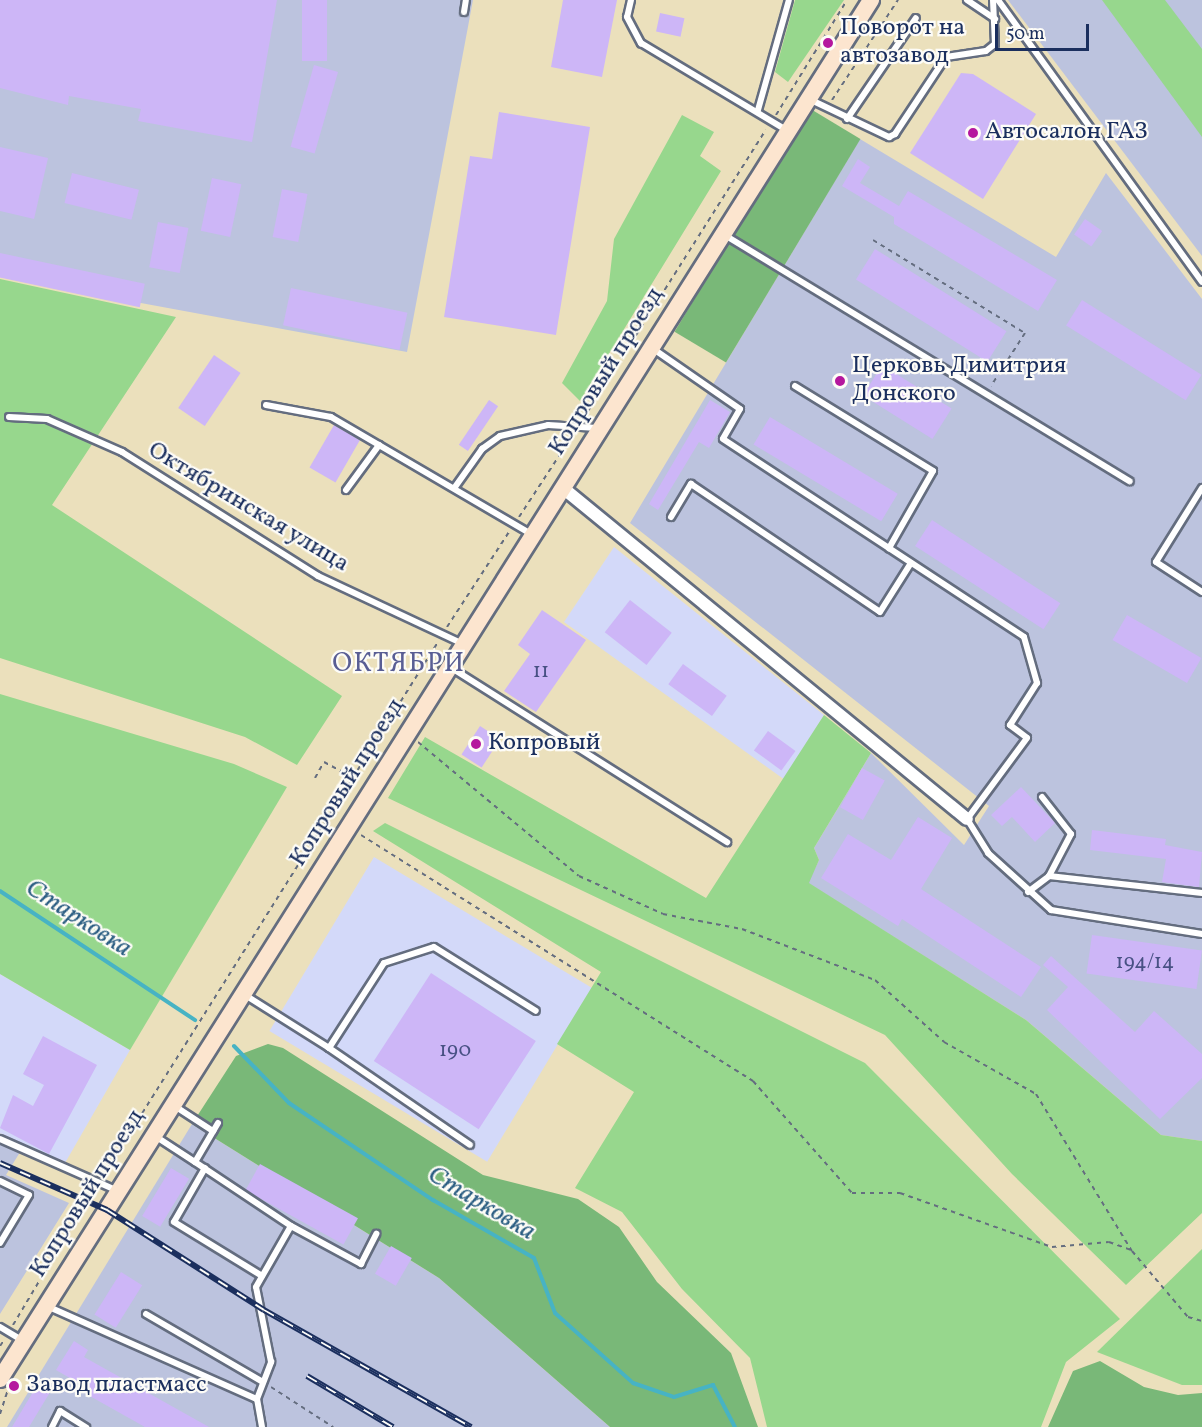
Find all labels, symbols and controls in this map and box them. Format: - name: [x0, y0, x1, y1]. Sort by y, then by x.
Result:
- scale bar: [998, 12, 1092, 50]
- place label: Поворот на автозавод: [840, 15, 965, 71]
- text: 50 m: [1006, 22, 1045, 47]
- marker: Поворот на автозавод: [821, 36, 835, 50]
- place label: Автосалон ГАЗ: [985, 119, 1148, 147]
- marker: Автосалон ГАЗ: [966, 126, 980, 140]
- street label: Копровый проезд: [544, 283, 670, 461]
- place label: Церковь Димитрия Донского: [852, 353, 1066, 409]
- marker: Церковь Димитрия Донского: [833, 374, 847, 388]
- street label: Октябринская улица: [142, 436, 354, 580]
- district label: ОКТЯБРИ: [332, 649, 466, 681]
- house number: 11: [533, 659, 549, 685]
- street label: Копровый проезд: [285, 694, 411, 872]
- place label: Копровый: [488, 730, 600, 758]
- marker: Копровый: [469, 737, 483, 751]
- water label: Старковка: [19, 873, 137, 965]
- house number: 194/14: [1116, 950, 1174, 976]
- house number: 190: [439, 1038, 471, 1064]
- street label: Копровый проезд: [25, 1105, 151, 1283]
- water label: Старковка: [422, 1160, 540, 1248]
- place label: Завод пластмасс: [26, 1372, 207, 1400]
- marker: Завод пластмасс: [7, 1379, 21, 1393]

